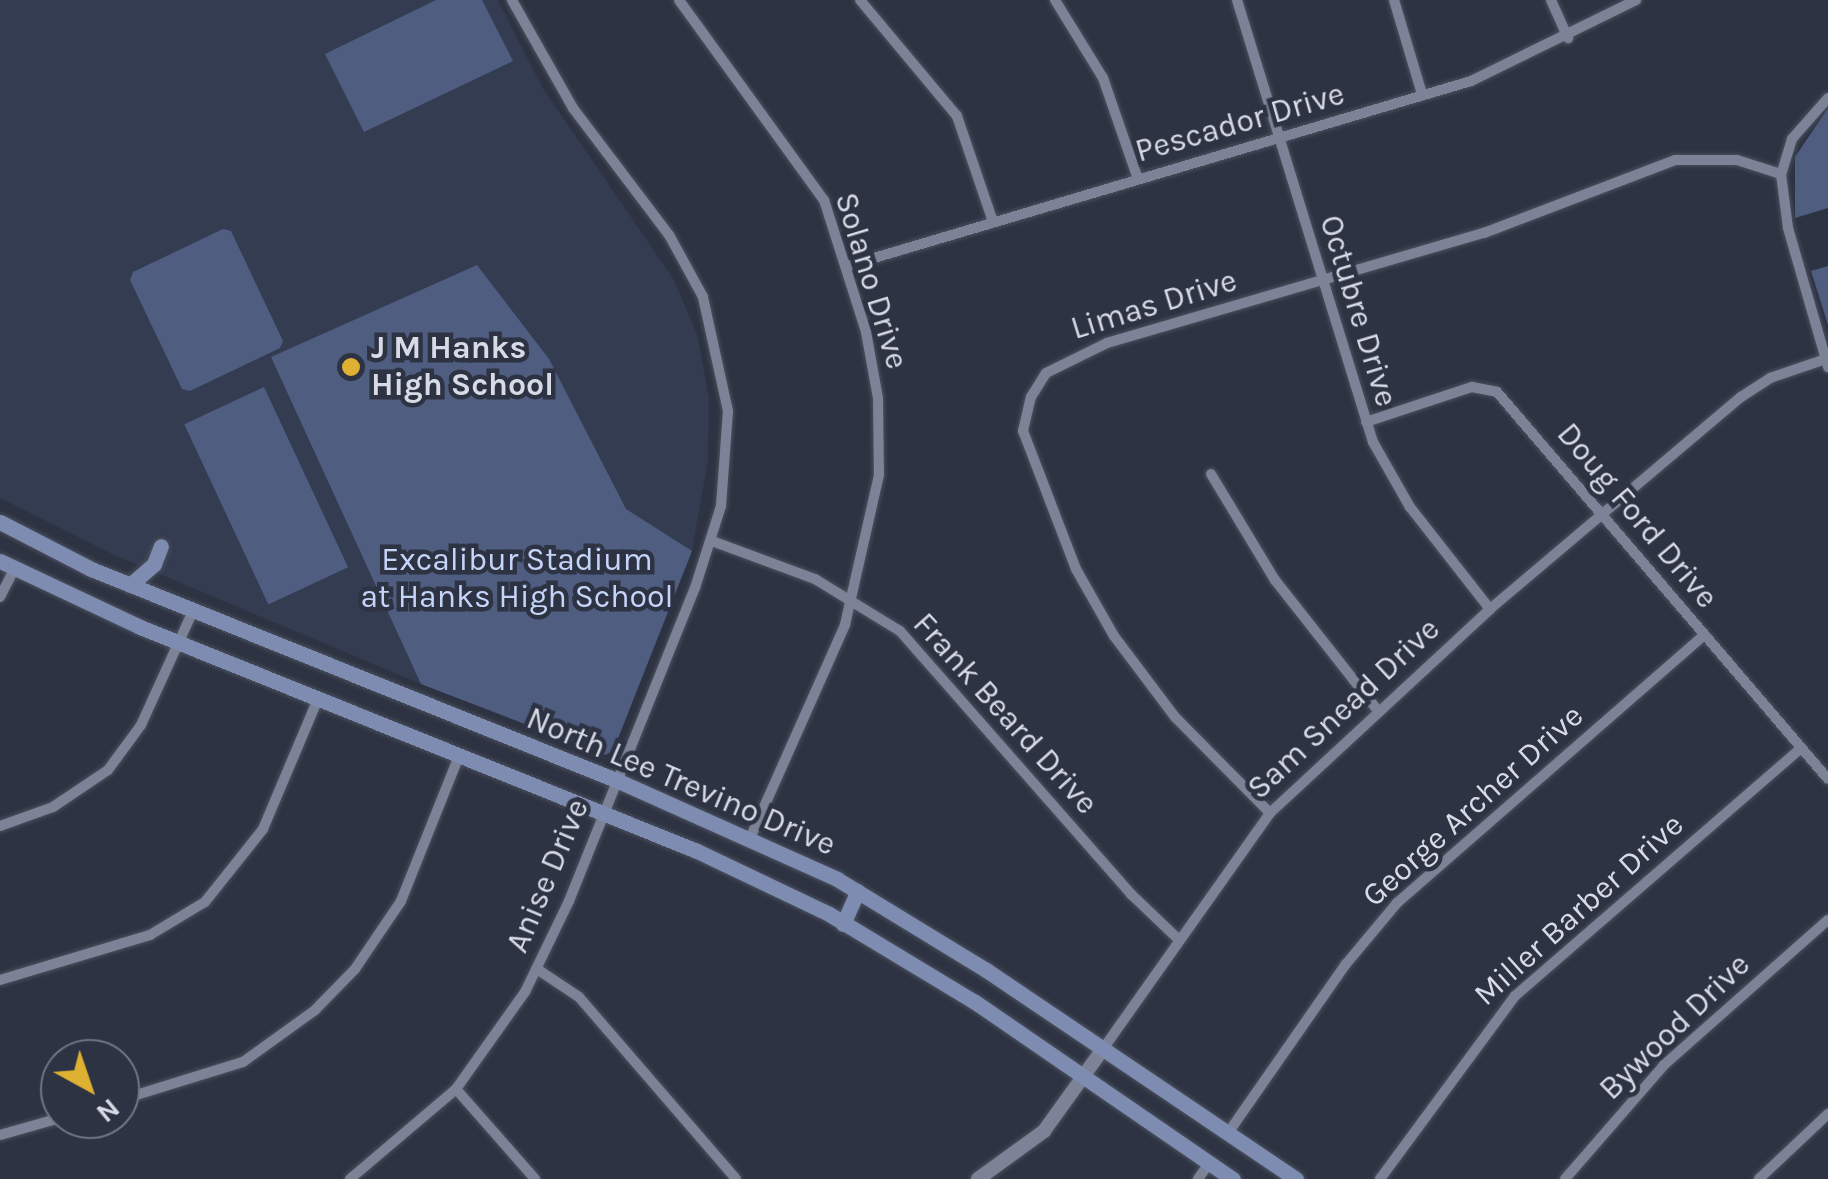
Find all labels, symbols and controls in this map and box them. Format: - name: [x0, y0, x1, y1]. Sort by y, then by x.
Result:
- street label: Pescador Drive: [1131, 75, 1349, 171]
- street label: Solano Drive: [826, 188, 916, 374]
- street label: Octubre Drive: [1311, 211, 1405, 411]
- street label: Limas Drive: [1067, 262, 1241, 348]
- place label: J M Hanks High School: [371, 330, 554, 405]
- marker: J M Hanks High School: [340, 356, 362, 378]
- street label: Doug Ford Drive: [1548, 416, 1726, 616]
- park label: Excalibur Stadium at Hanks High School: [360, 542, 674, 617]
- street label: Frank Beard Drive: [905, 605, 1105, 823]
- street label: Sam Snead Drive: [1240, 610, 1448, 808]
- street label: George Archer Drive: [1355, 697, 1591, 915]
- street label: North Lee Trevino Drive: [521, 700, 841, 864]
- street label: Anise Drive: [499, 794, 597, 958]
- street label: Miller Barber Drive: [1466, 806, 1692, 1014]
- street label: Bywood Drive: [1592, 946, 1758, 1108]
- north arrow: [40, 1039, 140, 1139]
- text: N: [90, 1092, 127, 1130]

